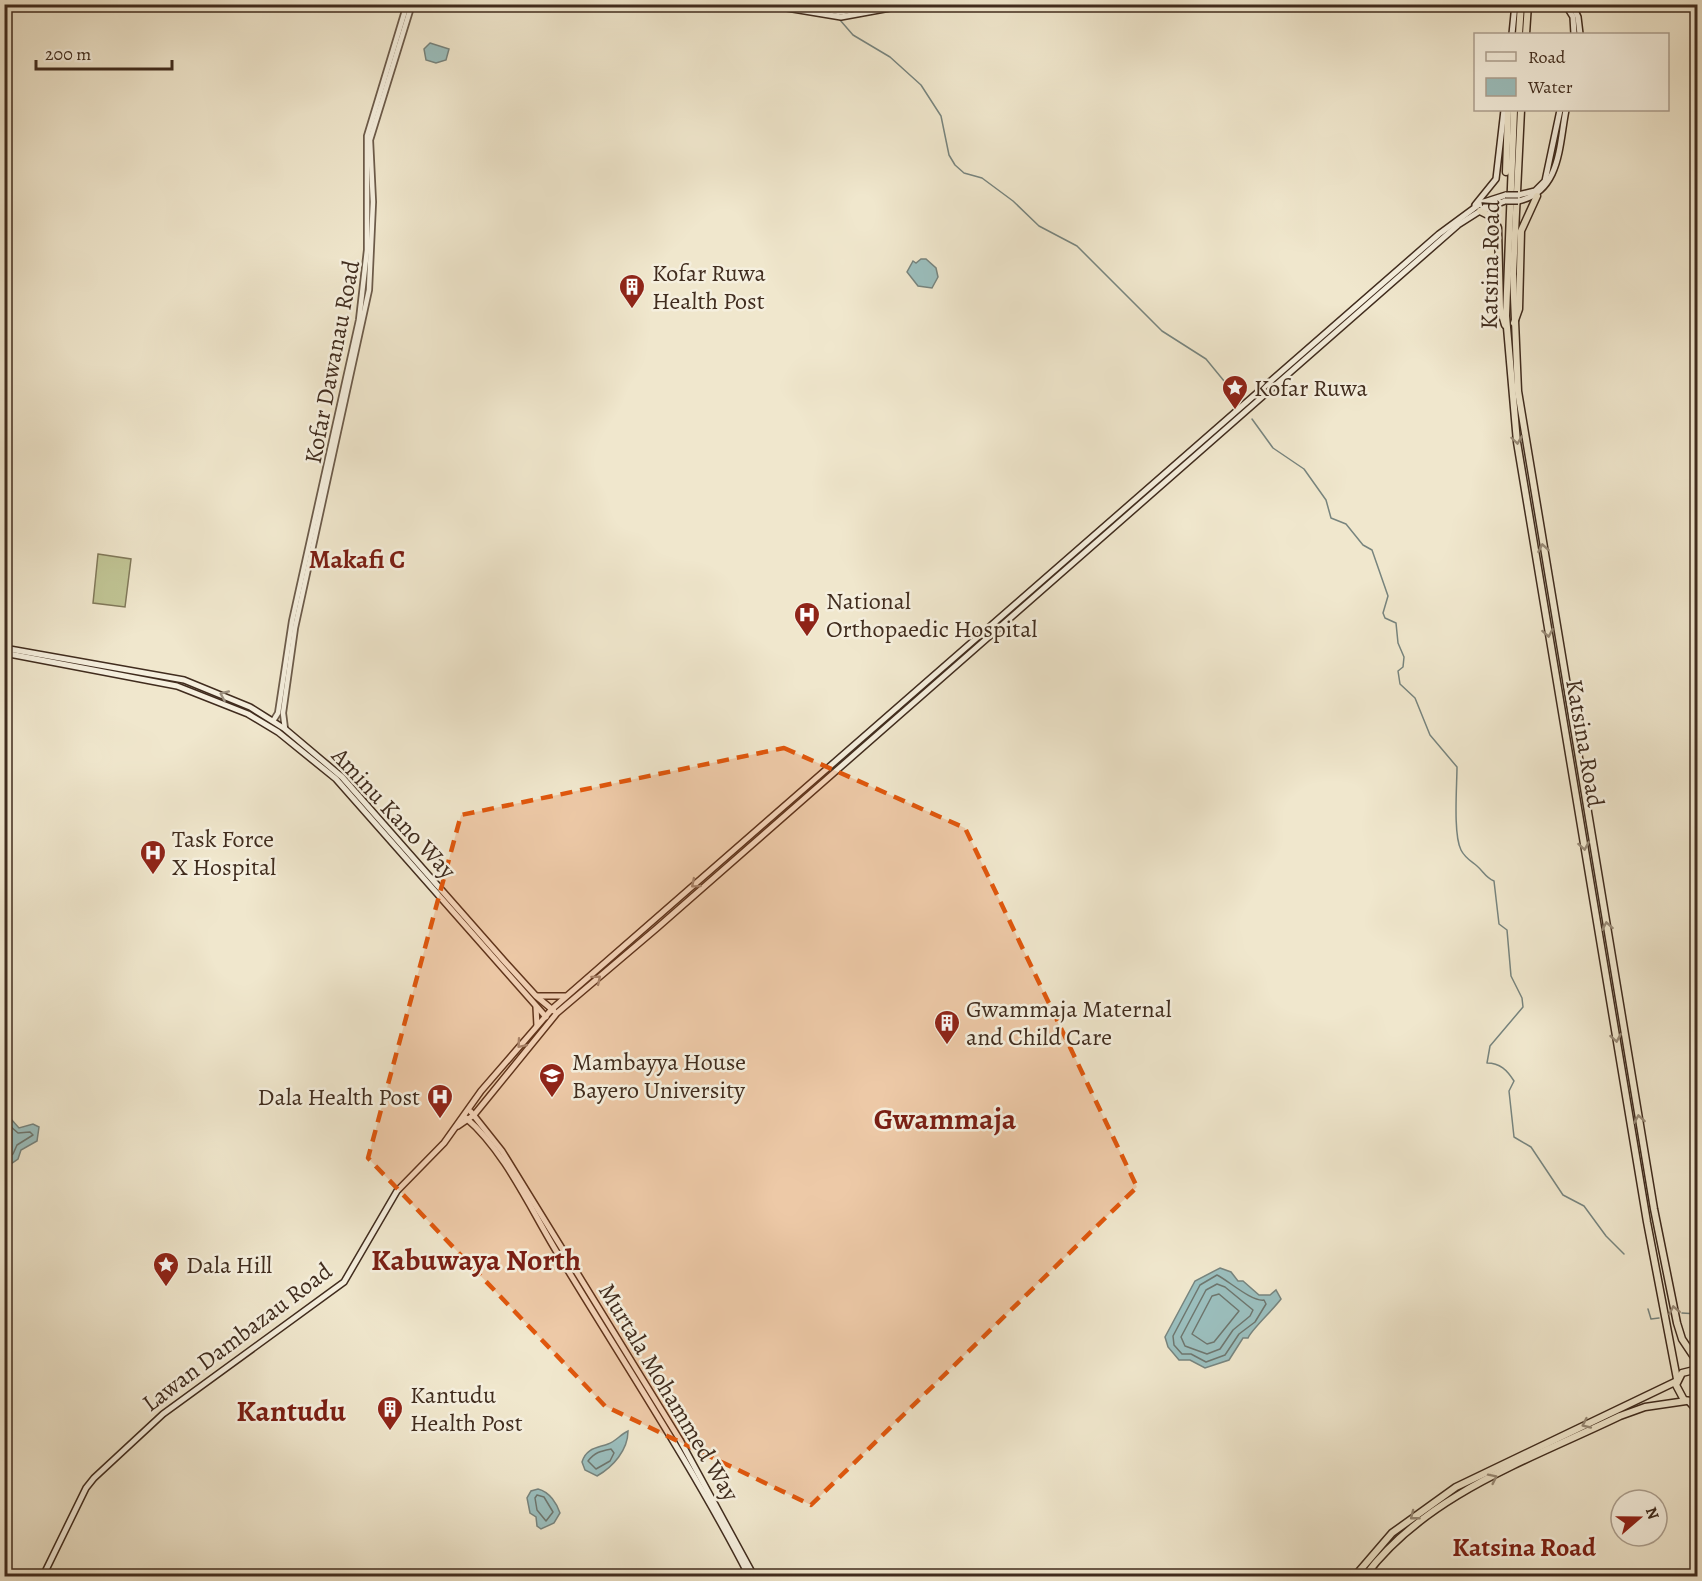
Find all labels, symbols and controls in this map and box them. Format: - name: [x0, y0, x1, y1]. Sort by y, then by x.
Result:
- scale bar: [36, 33, 172, 71]
- legend: [1474, 33, 1669, 111]
- text: 200 m: [45, 42, 91, 66]
- text: Road: [1528, 45, 1566, 69]
- text: Water: [1527, 75, 1573, 99]
- street label: Katsina Road: [1473, 200, 1507, 330]
- place label: Kofar Ruwa Health Post: [652, 257, 767, 317]
- street label: Kofar Dawanau Road: [297, 258, 367, 466]
- building icon: Kofar Ruwa Health Post: [617, 272, 647, 310]
- place label: Kofar Ruwa: [1254, 372, 1369, 404]
- place icon: Kofar Ruwa: [1220, 373, 1250, 411]
- one-way arrow: [1510, 436, 1523, 445]
- district label: Makafi C: [309, 542, 405, 577]
- one-way arrow: [1537, 543, 1549, 552]
- place label: National Orthopaedic Hospital: [826, 585, 1037, 645]
- hospital icon: National Orthopaedic Hospital: [792, 600, 822, 638]
- one-way arrow: [1542, 628, 1554, 637]
- street label: Katsina Road: [1558, 676, 1612, 810]
- one-way arrow: [219, 690, 230, 702]
- street label: Aminu Kano Way: [324, 740, 463, 886]
- place label: Task Force X Hospital: [172, 823, 276, 883]
- hospital icon: Task Force X Hospital: [138, 838, 168, 876]
- one-way arrow: [1577, 840, 1590, 850]
- one-way arrow: [691, 876, 702, 887]
- one-way arrow: [1601, 922, 1613, 931]
- one-way arrow: [590, 975, 601, 986]
- place label: Gwammaja Maternal and Child Care: [966, 993, 1172, 1053]
- building icon: Gwammaja Maternal and Child Care: [932, 1008, 962, 1046]
- one-way arrow: [1610, 1033, 1622, 1043]
- one-way arrow: [517, 1037, 528, 1048]
- place label: Mambayya House Bayero University: [572, 1046, 746, 1106]
- school or university icon: Mambayya House Bayero University: [537, 1061, 567, 1099]
- place label: Dala Health Post: [258, 1081, 420, 1113]
- hospital icon: Dala Health Post: [425, 1082, 455, 1120]
- district label: Gwammaja: [874, 1099, 1017, 1139]
- one-way arrow: [1633, 1114, 1646, 1124]
- district label: Kabuwaya North: [371, 1240, 581, 1280]
- place label: Dala Hill: [186, 1249, 272, 1281]
- place icon: Dala Hill: [151, 1250, 181, 1288]
- street label: Lawan Dambazau Road: [136, 1255, 338, 1419]
- street label: Murtala Mohammed Way: [591, 1277, 747, 1507]
- one-way arrow: [1668, 1306, 1681, 1316]
- place label: Kantudu Health Post: [410, 1379, 523, 1439]
- district label: Kantudu: [236, 1391, 346, 1431]
- building icon: Kantudu Health Post: [375, 1394, 405, 1432]
- one-way arrow: [1581, 1417, 1592, 1429]
- one-way arrow: [1487, 1473, 1498, 1485]
- north arrow: [1609, 1488, 1669, 1548]
- text: N: [1640, 1504, 1665, 1523]
- one-way arrow: [1410, 1508, 1421, 1519]
- district label: Katsina Road: [1452, 1530, 1597, 1565]

